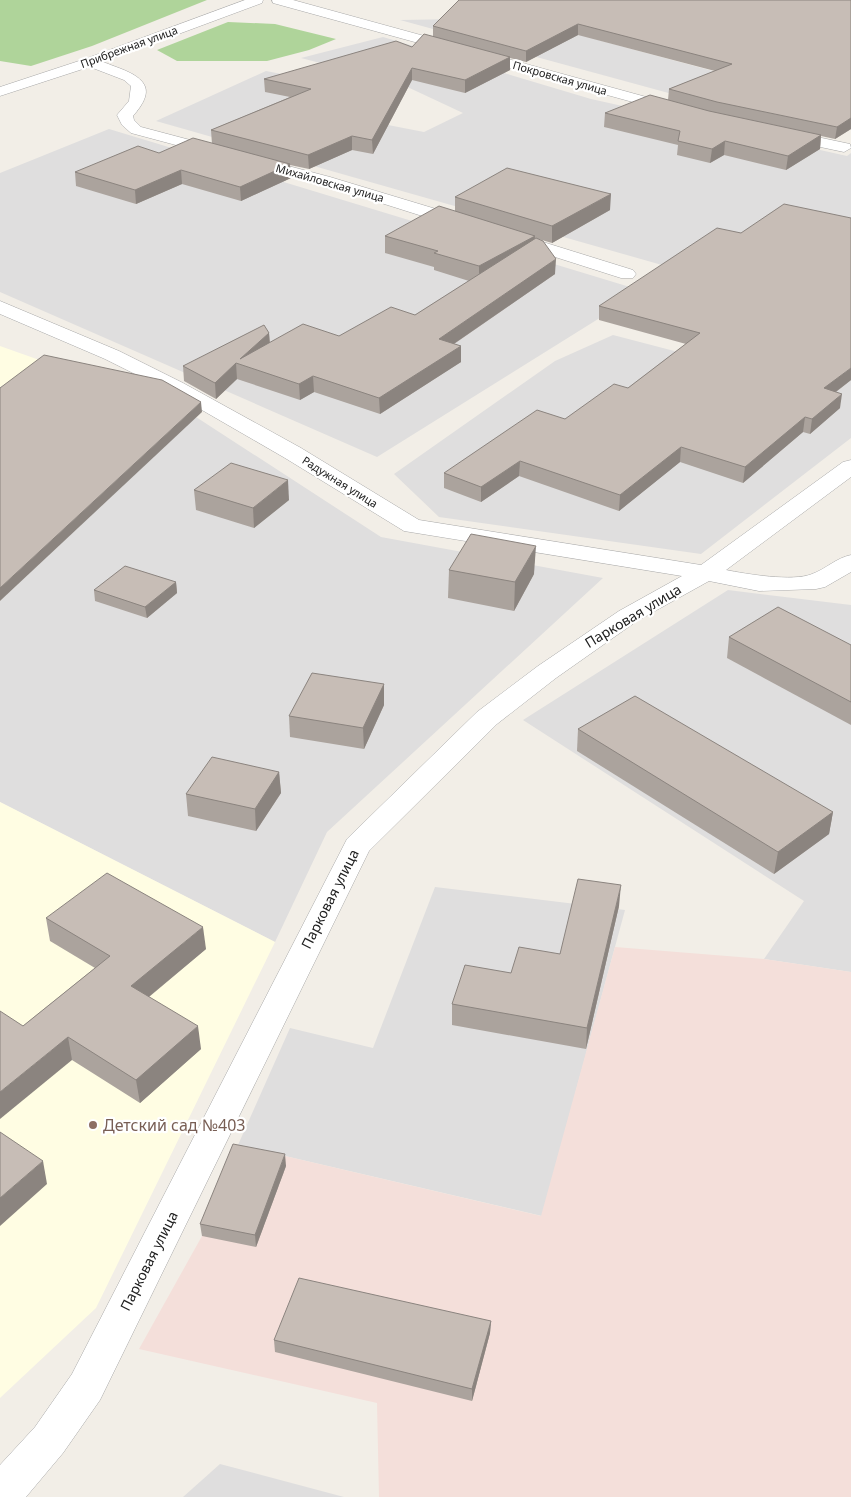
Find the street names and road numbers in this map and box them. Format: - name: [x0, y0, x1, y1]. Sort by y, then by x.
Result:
- street label: Прибрежная улица: [78, 22, 179, 71]
- street label: Покровская улица: [511, 57, 609, 98]
- street label: Михайловская улица: [274, 160, 386, 205]
- street label: Радужная улица: [300, 452, 381, 511]
- street label: Парковая улица: [581, 579, 684, 652]
- street label: Парковая улица: [296, 846, 363, 952]
- street label: Парковая улица: [115, 1208, 182, 1314]

